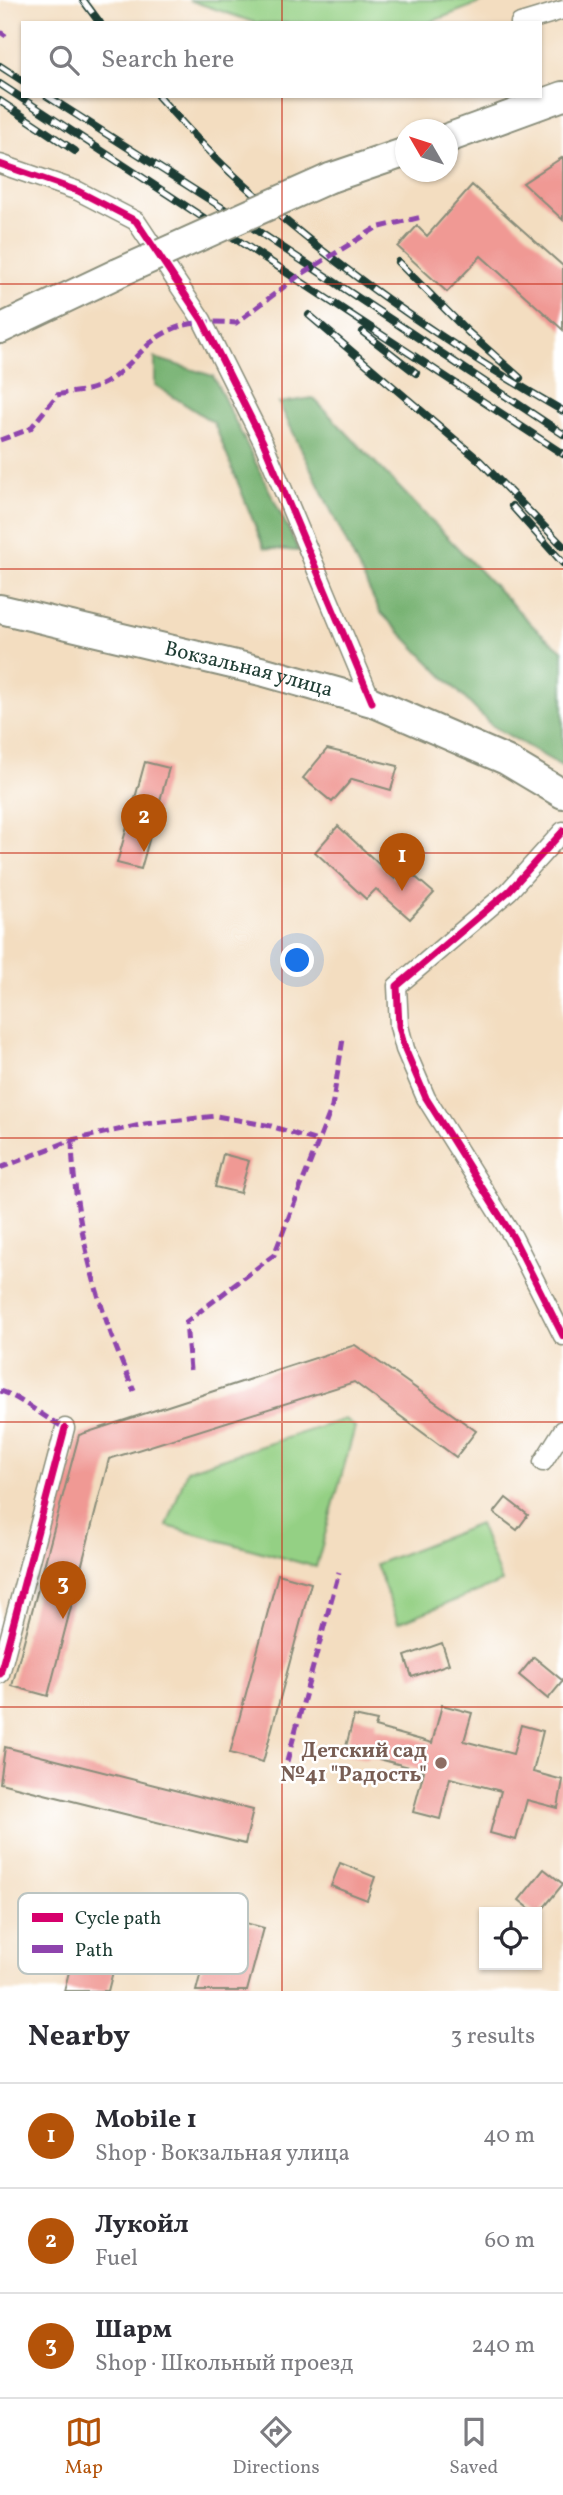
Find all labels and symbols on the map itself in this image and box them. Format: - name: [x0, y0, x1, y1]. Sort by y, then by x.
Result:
- north arrow: [395, 119, 458, 182]
- street label: Вокзальная улица: [162, 634, 336, 705]
- pin: 2: [121, 794, 167, 852]
- pin: 1: [379, 833, 425, 891]
- your location: [280, 943, 314, 977]
- pin: 3: [40, 1561, 86, 1619]
- place label: Детский сад №41 "Радость": [280, 1737, 427, 1790]
- marker: Детский сад №41 "Радость": [433, 1755, 449, 1771]
- legend: [18, 1893, 248, 1974]
- text: Cycle path: [75, 1906, 161, 1932]
- text: Path: [75, 1938, 113, 1964]

